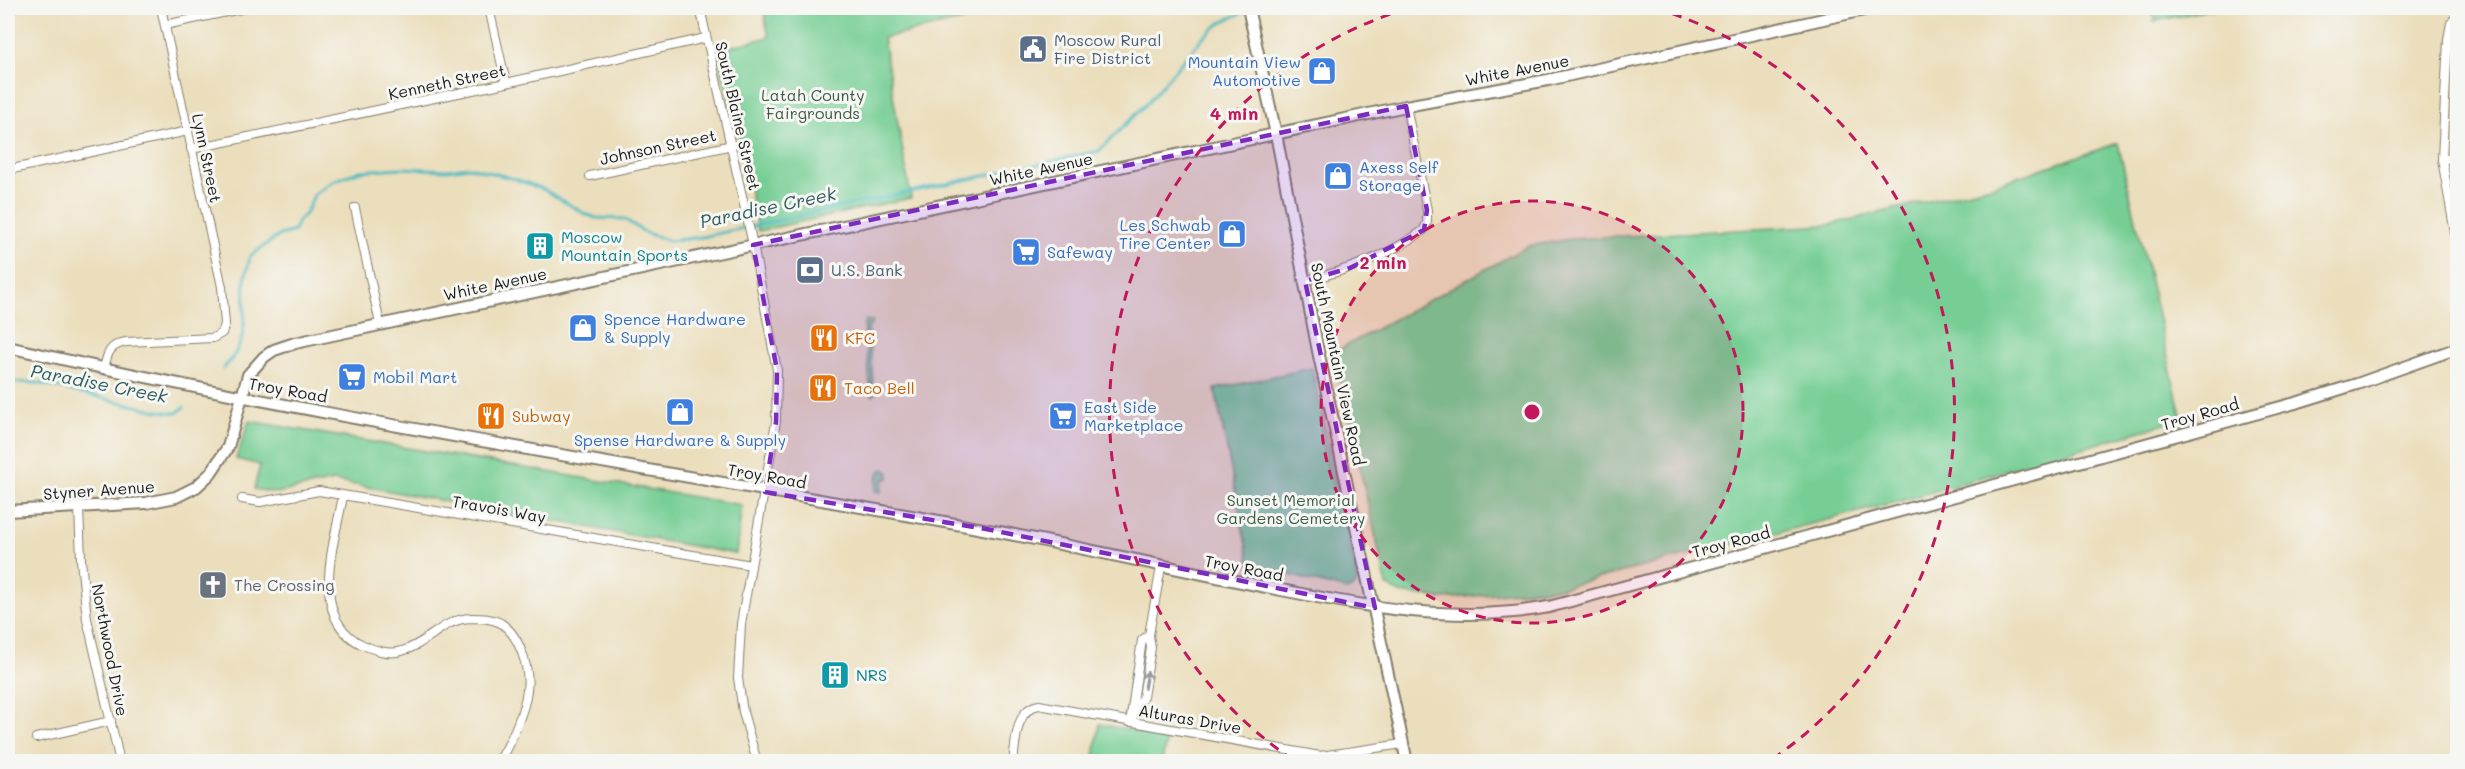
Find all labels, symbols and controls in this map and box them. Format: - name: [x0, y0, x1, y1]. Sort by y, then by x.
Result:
- place label: Moscow Rural Fire District: [1054, 29, 1161, 68]
- public building icon: Moscow Rural Fire District: [1017, 33, 1049, 65]
- street label: South Blaine Street: [711, 39, 766, 192]
- street label: White Avenue: [1463, 49, 1571, 90]
- place label: Mountain View Automotive: [1188, 51, 1301, 90]
- shop icon: Mountain View Automotive: [1306, 55, 1338, 87]
- street label: Kenneth Street: [386, 59, 507, 104]
- park label: Latah County Fairgrounds: [761, 84, 865, 123]
- text: 4 min: [1210, 101, 1258, 125]
- street label: Lynn Street: [188, 111, 227, 204]
- street label: Johnson Street: [598, 124, 718, 169]
- street label: White Avenue: [987, 147, 1095, 190]
- place label: Axess Self Storage: [1359, 156, 1439, 195]
- shop icon: Axess Self Storage: [1322, 160, 1354, 192]
- water label: Paradise Creek: [697, 181, 839, 233]
- place label: Les Schwab Tire Center: [1119, 214, 1211, 253]
- shop icon: Les Schwab Tire Center: [1216, 218, 1248, 250]
- place label: Moscow Mountain Sports: [561, 226, 688, 265]
- building icon: Moscow Mountain Sports: [524, 230, 556, 262]
- supermarket icon: Safeway: [1010, 236, 1042, 268]
- place label: Safeway: [1047, 241, 1113, 262]
- text: 2 min: [1359, 250, 1407, 274]
- bank icon: U.S. Bank: [794, 254, 826, 286]
- place label: U.S. Bank: [831, 259, 903, 280]
- street label: South Mountain View Road: [1307, 261, 1370, 467]
- street label: White Avenue: [441, 262, 549, 305]
- place label: Spence Hardware & Supply: [604, 308, 746, 347]
- shop icon: Spence Hardware & Supply: [567, 312, 599, 344]
- restaurant icon: KFC: [808, 322, 840, 354]
- place label: KFC: [845, 327, 875, 348]
- water label: Paradise Creek: [29, 358, 170, 408]
- supermarket icon: Mobil Mart: [336, 361, 368, 393]
- place label: Mobil Mart: [373, 366, 457, 387]
- street label: Troy Road: [247, 372, 329, 407]
- restaurant icon: Taco Bell: [807, 372, 839, 404]
- place label: Taco Bell: [844, 377, 915, 398]
- street label: Troy Road: [2159, 392, 2241, 435]
- shop icon: Spense Hardware & Supply: [664, 396, 696, 428]
- place label: East Side Marketplace: [1084, 396, 1183, 435]
- restaurant icon: Subway: [475, 400, 507, 432]
- supermarket icon: East Side Marketplace: [1047, 400, 1079, 432]
- centre of rings: [1522, 402, 1542, 422]
- place label: Subway: [512, 405, 571, 426]
- place label: Spense Hardware & Supply: [574, 429, 786, 450]
- street label: Troy Road: [726, 458, 808, 493]
- street label: Styner Avenue: [43, 475, 155, 504]
- park label: Sunset Memorial Gardens Cemetery: [1217, 489, 1365, 528]
- street label: Travois Way: [450, 490, 548, 527]
- street label: Troy Road: [1690, 521, 1772, 562]
- street label: Troy Road: [1203, 550, 1285, 585]
- church icon: The Crossing: [197, 569, 229, 601]
- place label: The Crossing: [234, 574, 335, 595]
- street label: Northwood Drive: [87, 582, 134, 718]
- building icon: NRS: [819, 659, 851, 691]
- place label: NRS: [856, 664, 887, 685]
- one-way arrow: [1141, 670, 1152, 690]
- street label: Alturas Drive: [1137, 699, 1243, 738]

